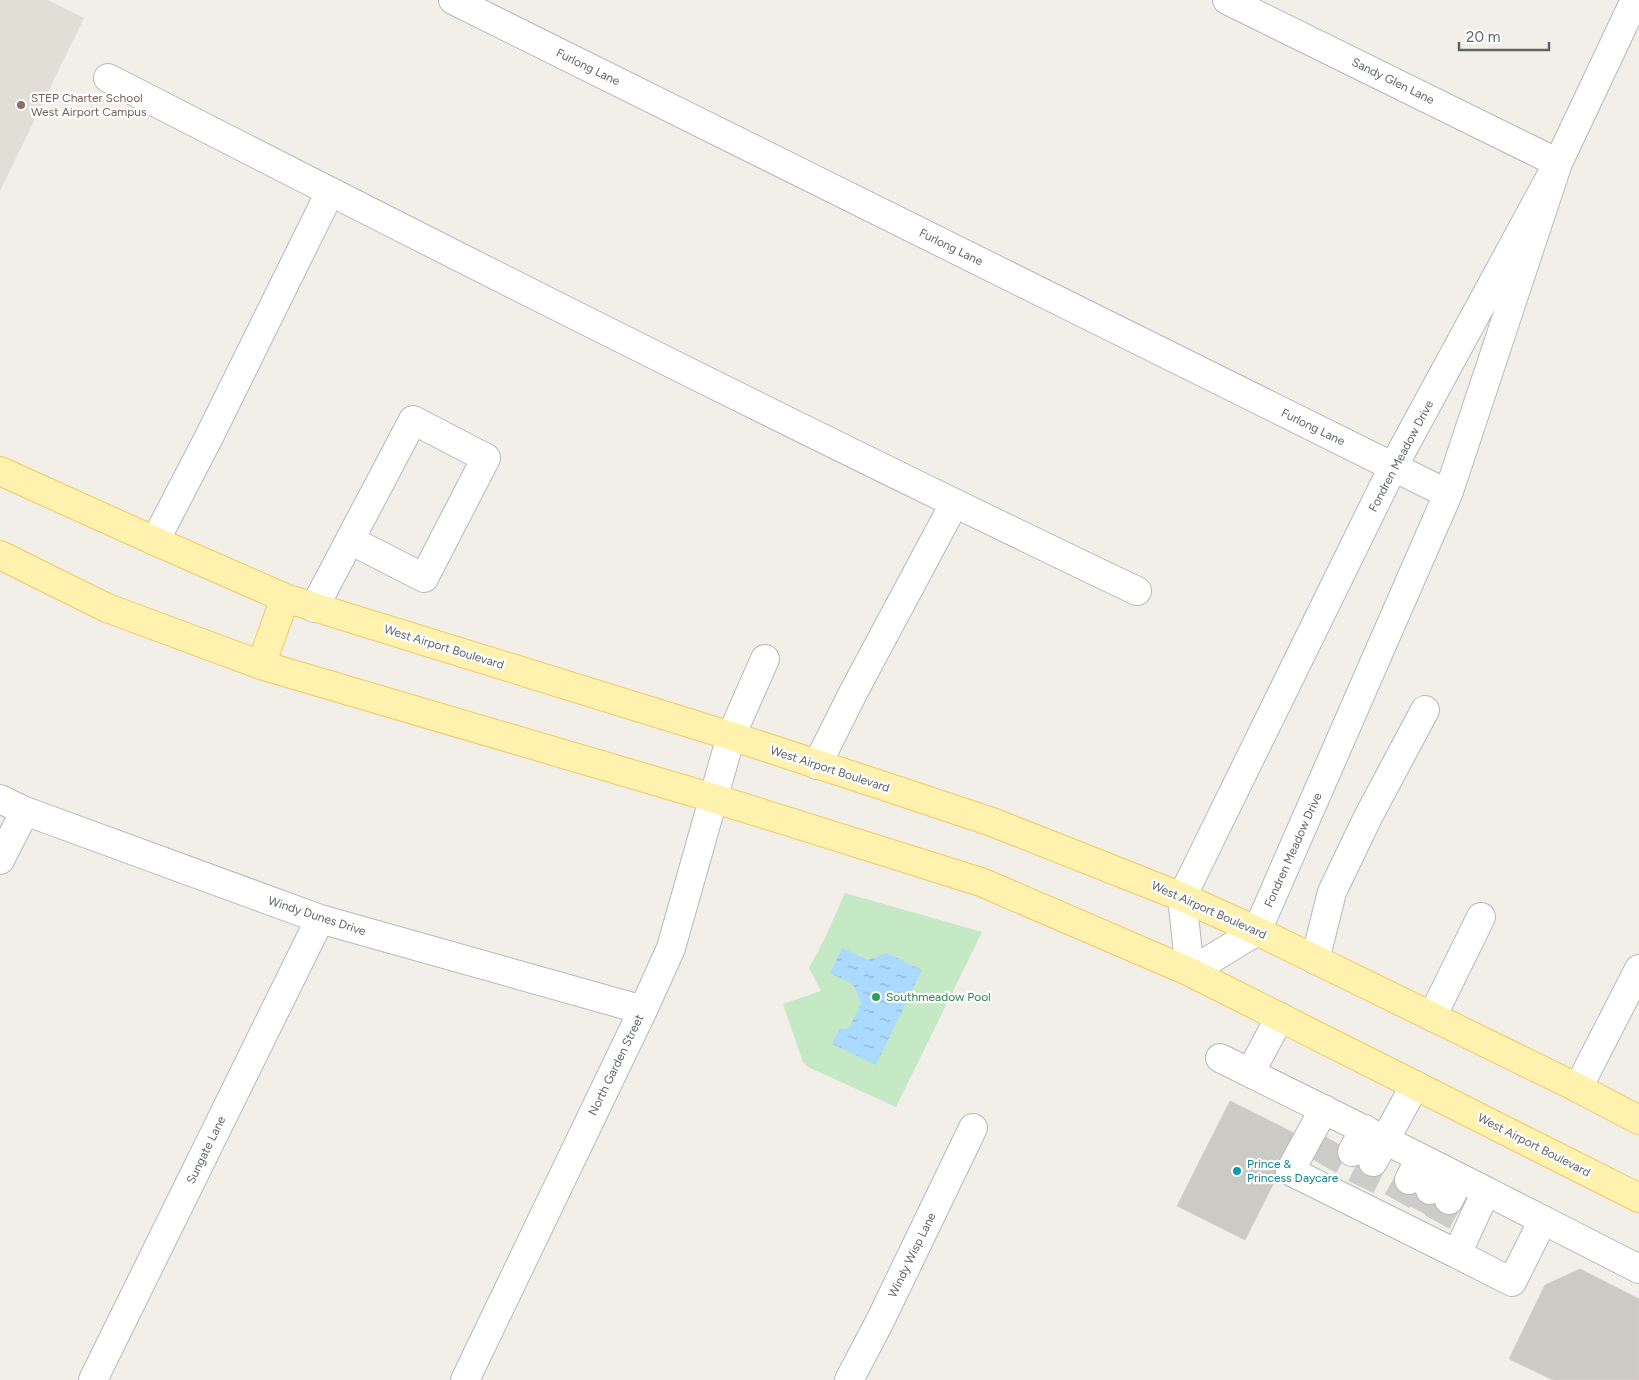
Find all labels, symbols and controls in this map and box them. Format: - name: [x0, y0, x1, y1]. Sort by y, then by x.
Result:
- scale bar: [1459, 20, 1549, 52]
- text: 20 m: [1466, 28, 1500, 46]
- street label: Furlong Lane: [554, 46, 623, 89]
- street label: Sandy Glen Lane: [1349, 55, 1437, 107]
- place label: STEP Charter School West Airport Campus: [31, 91, 147, 119]
- marker: STEP Charter School West Airport Campus: [15, 99, 27, 111]
- street label: Furlong Lane: [917, 226, 986, 269]
- street label: Fondren Meadow Drive: [1366, 398, 1437, 514]
- street label: Furlong Lane: [1279, 406, 1348, 449]
- street label: West Airport Boulevard: [382, 622, 506, 672]
- street label: West Airport Boulevard: [769, 743, 891, 795]
- street label: Fondren Meadow Drive: [1261, 790, 1325, 910]
- street label: West Airport Boulevard: [1149, 878, 1269, 942]
- street label: Windy Dunes Drive: [266, 894, 368, 939]
- place label: Southmeadow Pool: [886, 990, 991, 1004]
- marker: Southmeadow Pool: [870, 991, 882, 1003]
- street label: North Garden Street: [585, 1012, 647, 1118]
- street label: West Airport Boulevard: [1475, 1110, 1593, 1180]
- street label: Sungate Lane: [184, 1113, 229, 1186]
- place label: Prince & Princess Daycare: [1247, 1157, 1339, 1185]
- marker: Prince & Princess Daycare: [1231, 1165, 1243, 1177]
- street label: Windy Wisp Lane: [885, 1210, 939, 1300]

